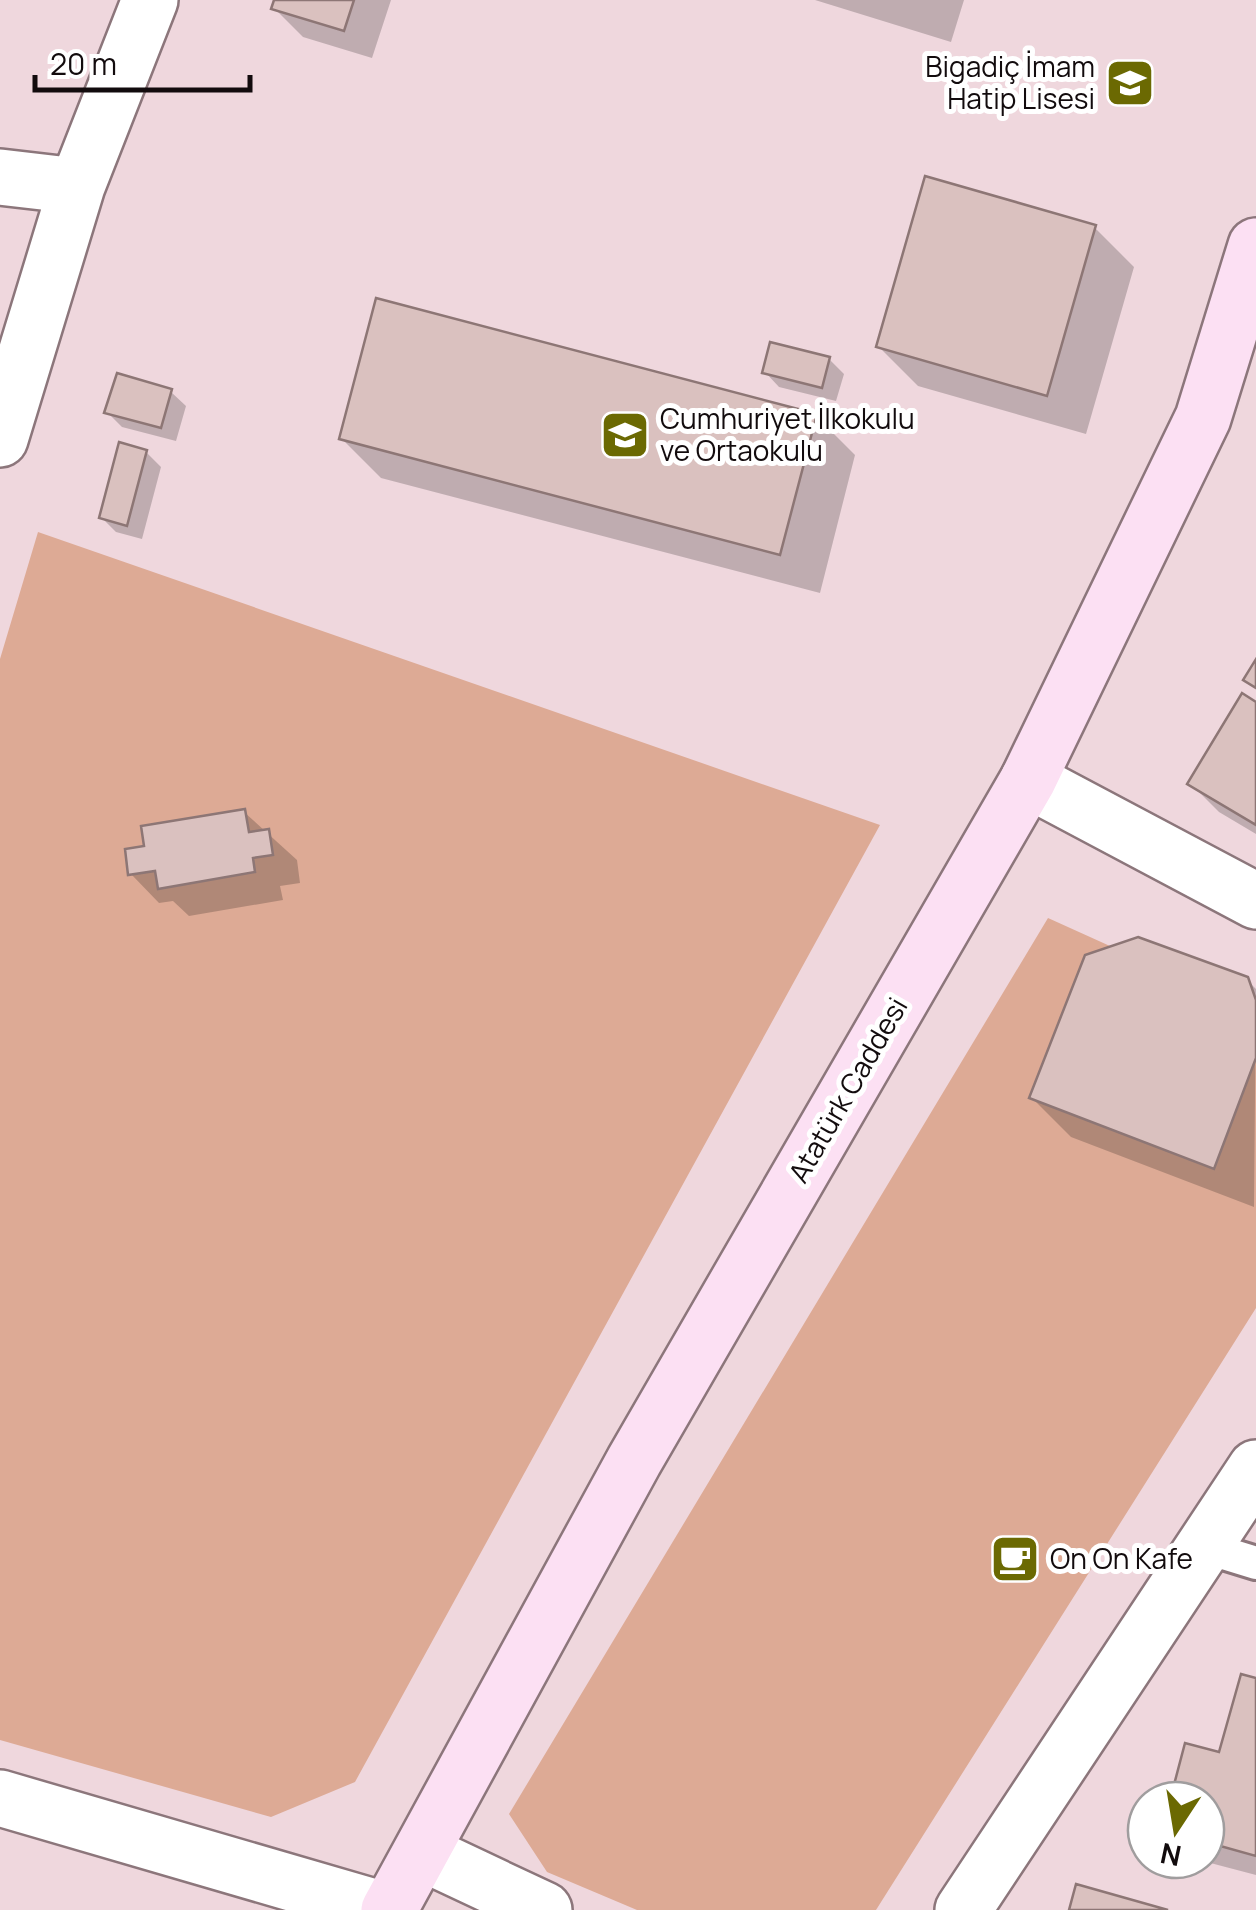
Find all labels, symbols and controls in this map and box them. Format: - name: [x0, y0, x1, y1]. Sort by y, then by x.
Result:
- scale bar: [35, 30, 250, 92]
- text: 20 m: [50, 43, 117, 84]
- place label: Bigadiç İmam Hatip Lisesi: [925, 47, 1095, 117]
- school or university icon: Bigadiç İmam Hatip Lisesi: [1104, 57, 1156, 109]
- place label: Cumhuriyet İlkokulu ve Ortaokulu: [660, 399, 915, 469]
- school or university icon: Cumhuriyet İlkokulu ve Ortaokulu: [599, 409, 651, 461]
- street label: Atatürk Caddesi: [779, 990, 916, 1189]
- cafe icon: On On Kafe: [989, 1533, 1041, 1585]
- place label: On On Kafe: [1050, 1539, 1193, 1577]
- north arrow: [1126, 1780, 1226, 1880]
- text: N: [1157, 1835, 1184, 1876]

